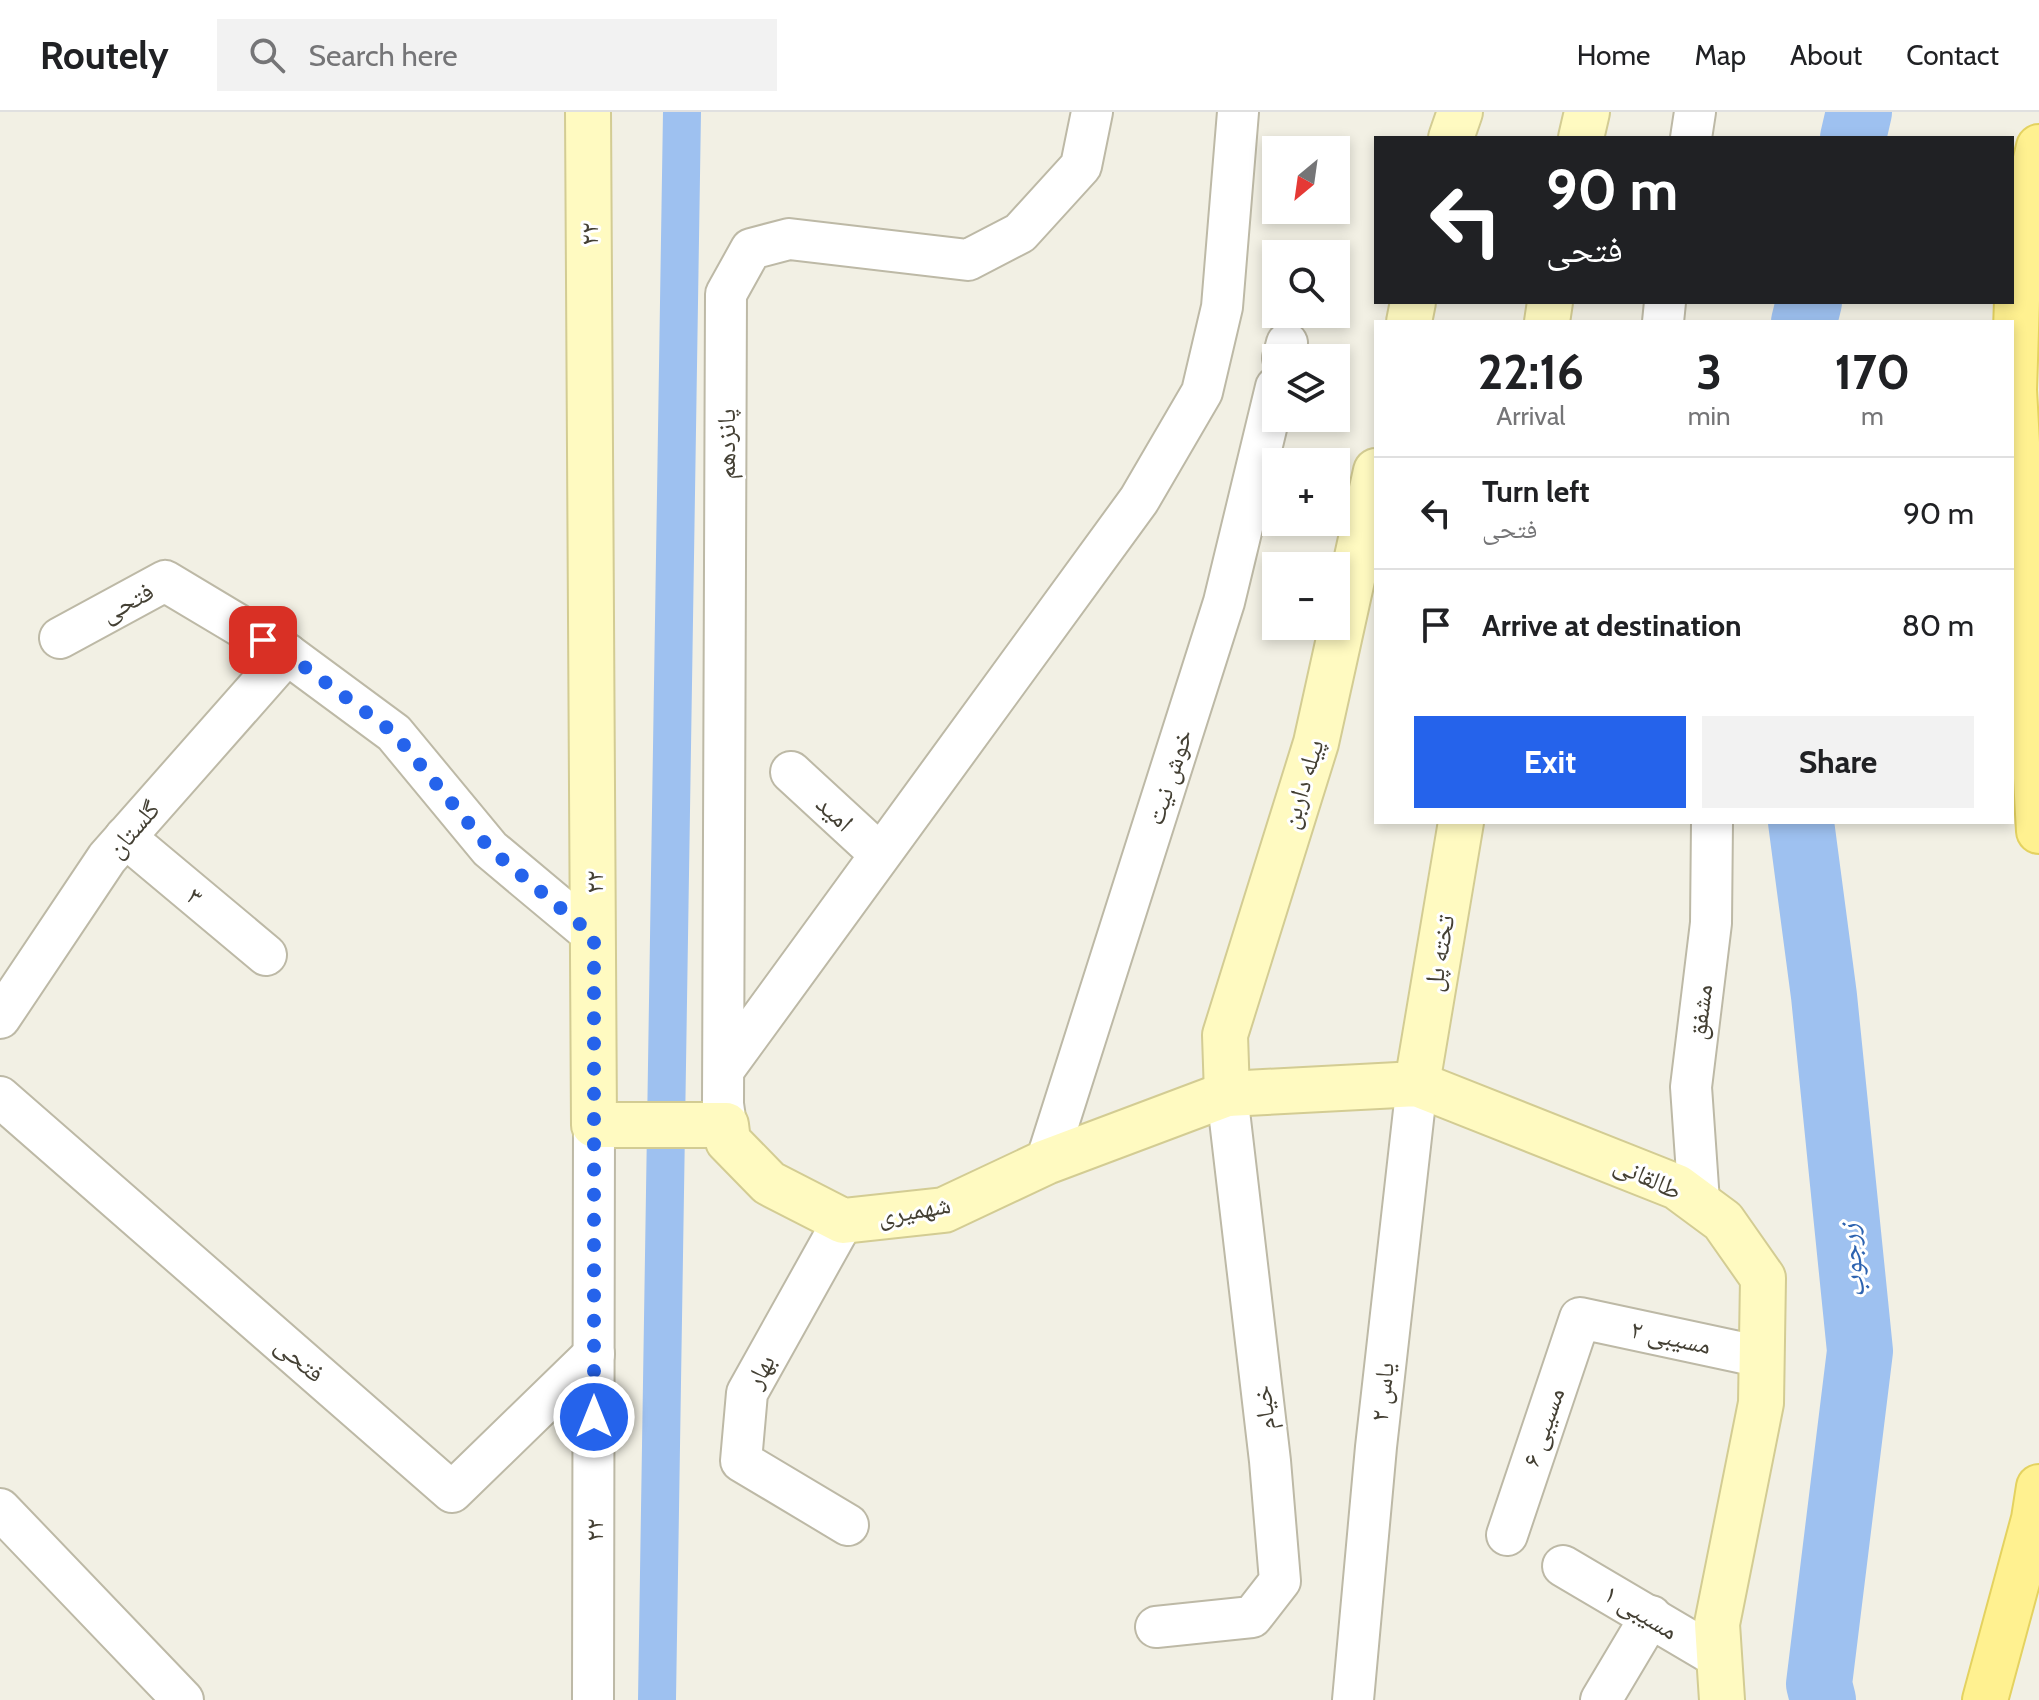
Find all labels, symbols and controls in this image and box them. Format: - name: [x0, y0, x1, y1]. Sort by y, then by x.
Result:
- search box: [217, 19, 777, 91]
- text: Routely: [40, 32, 169, 79]
- icon: search: [245, 33, 289, 77]
- text: Search here: [309, 37, 458, 74]
- text: Home: [1577, 38, 1650, 72]
- text: Map: [1694, 38, 1746, 72]
- text: About: [1790, 38, 1862, 72]
- text: Contact: [1906, 38, 1999, 72]
- north arrow: [1262, 136, 1350, 224]
- map controls: [1262, 136, 1350, 640]
- text: 90 m: [1546, 156, 1678, 224]
- icon: left: [1414, 168, 1518, 272]
- street label: ۲۲: [573, 222, 605, 246]
- text: فتحی: [1546, 227, 1623, 271]
- button: search: [1262, 240, 1350, 328]
- text: 22:16: [1478, 343, 1584, 401]
- text: 3: [1696, 343, 1722, 401]
- text: 170: [1834, 343, 1910, 401]
- button: layers: [1262, 344, 1350, 432]
- text: Arrival: [1496, 400, 1566, 432]
- text: min: [1688, 400, 1731, 432]
- text: m: [1861, 400, 1884, 432]
- street label: پانزدهم: [710, 409, 743, 479]
- button: +: [1262, 448, 1350, 536]
- text: Turn left: [1482, 473, 1590, 510]
- icon: left: [1414, 491, 1458, 535]
- text: 90 m: [1903, 495, 1974, 532]
- text: فتحی: [1482, 513, 1537, 545]
- button: −: [1262, 552, 1350, 640]
- street label: فتحی: [95, 575, 159, 629]
- icon: arrive: [1414, 603, 1458, 647]
- pin: [229, 606, 297, 674]
- text: Arrive at destination: [1482, 607, 1742, 644]
- text: 80 m: [1902, 607, 1974, 644]
- icon: arrive: [241, 618, 285, 662]
- button: Exit: [1414, 716, 1686, 808]
- button: Share: [1702, 716, 1974, 808]
- street label: خوش نیت: [1139, 725, 1199, 829]
- street label: پیله داربن: [1273, 736, 1331, 833]
- street label: امید: [810, 788, 860, 838]
- street label: گلستان: [99, 794, 167, 864]
- street label: ۲۲: [578, 870, 610, 894]
- street label: ۳: [180, 880, 210, 912]
- street label: تخته پل: [1417, 912, 1462, 994]
- street label: مشفق: [1681, 982, 1719, 1042]
- street label: طالقانی: [1609, 1148, 1687, 1206]
- street label: شهمیری: [875, 1188, 953, 1232]
- water label: زرجوب: [1830, 1220, 1872, 1300]
- street label: مسیبی ۲: [1628, 1313, 1714, 1361]
- street label: فتحی: [269, 1329, 331, 1389]
- street label: بهار: [737, 1349, 782, 1394]
- street label: یاس ۲: [1363, 1361, 1401, 1423]
- position arrow: [552, 1375, 636, 1459]
- street label: خیام: [1245, 1383, 1285, 1432]
- street label: مسیبی ۶: [1515, 1383, 1571, 1471]
- street label: ۲۲: [578, 1518, 610, 1542]
- street label: مسیبی ۱: [1598, 1577, 1684, 1647]

